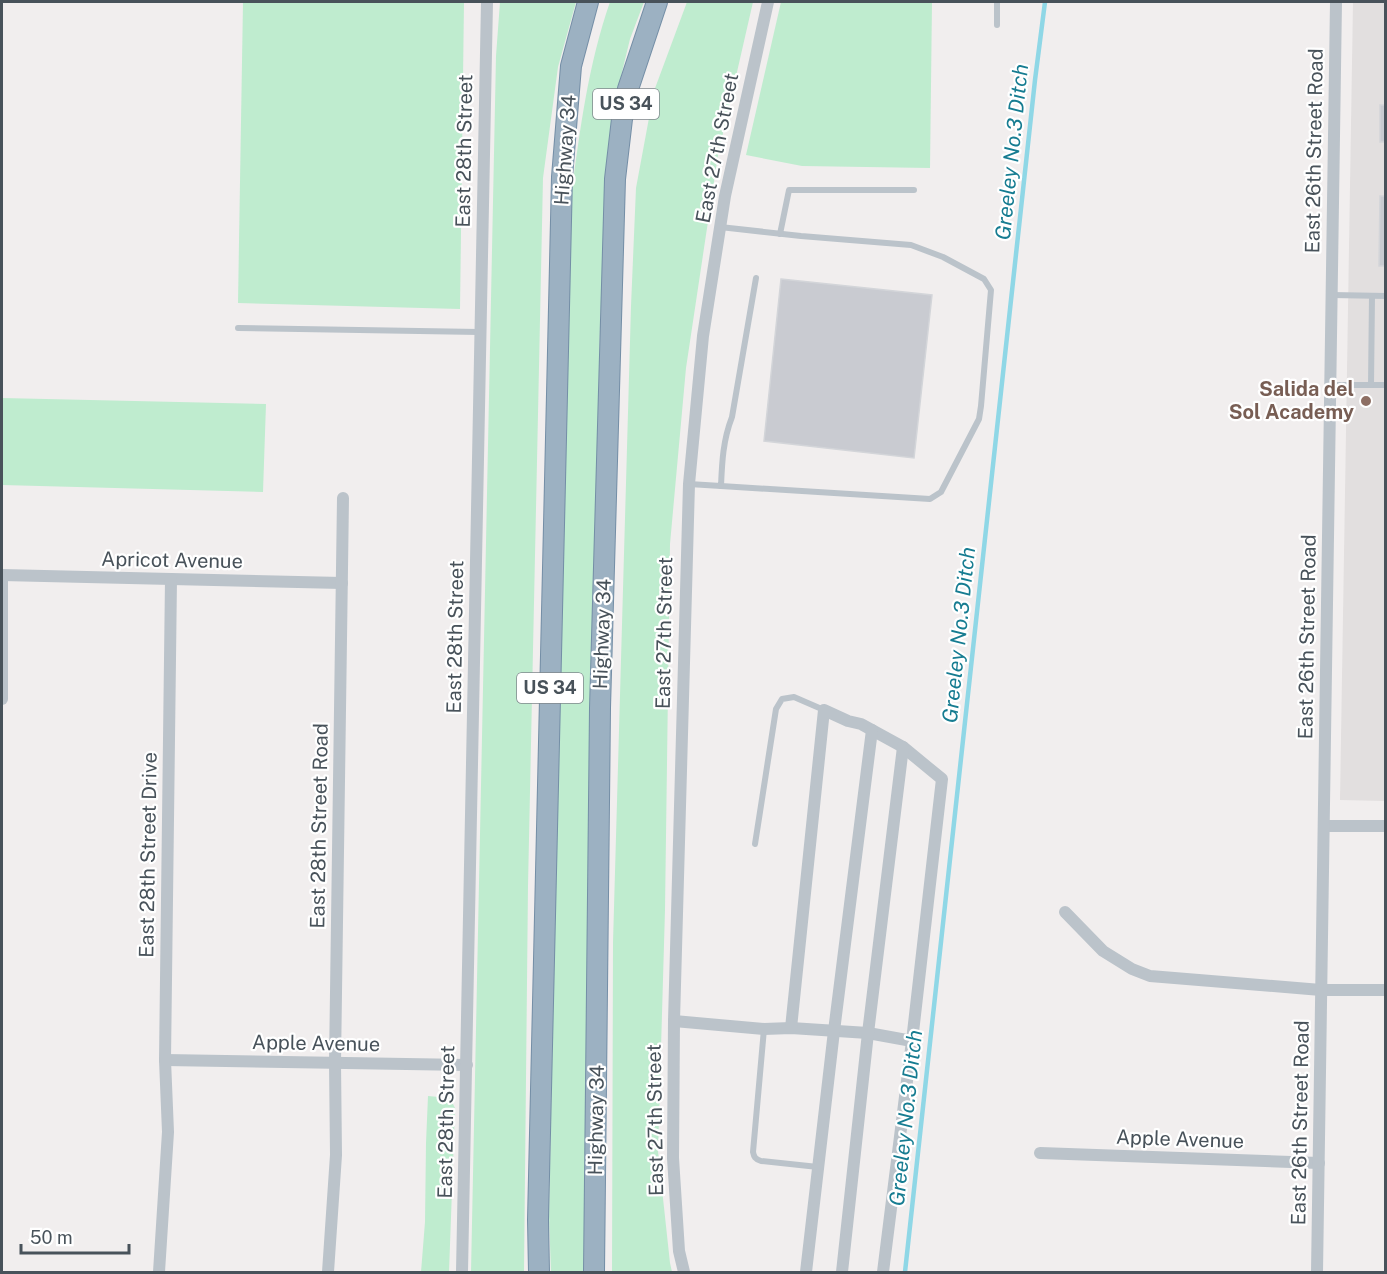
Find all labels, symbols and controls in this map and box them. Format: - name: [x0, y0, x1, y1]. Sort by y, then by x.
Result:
- street label: East 26th Street Road: [1300, 48, 1328, 254]
- water label: Greeley No.3 Ditch: [990, 63, 1033, 241]
- street label: East 27th Street: [691, 71, 743, 225]
- street label: East 28th Street: [451, 74, 477, 228]
- road number: US 34: [593, 89, 659, 119]
- street label: Highway 34: [549, 94, 581, 206]
- place label: Salida del Sol Academy: [1229, 377, 1354, 424]
- marker: Salida del Sol Academy: [1359, 394, 1373, 408]
- street label: East 26th Street Road: [1293, 534, 1321, 740]
- water label: Greeley No.3 Ditch: [937, 546, 980, 724]
- street label: Apricot Avenue: [101, 547, 243, 573]
- street label: East 27th Street: [651, 557, 677, 709]
- street label: East 28th Street: [442, 560, 468, 714]
- street label: Highway 34: [588, 578, 616, 690]
- road number: US 34: [517, 673, 583, 703]
- street label: East 28th Street Road: [305, 723, 333, 929]
- street label: East 28th Street Drive: [134, 752, 162, 958]
- street label: East 26th Street Road: [1286, 1020, 1314, 1226]
- water label: Greeley No.3 Ditch: [884, 1029, 927, 1207]
- street label: Apple Avenue: [252, 1030, 380, 1056]
- street label: East 27th Street: [642, 1044, 668, 1196]
- street label: East 28th Street: [433, 1045, 459, 1199]
- street label: Highway 34: [583, 1064, 609, 1176]
- street label: Apple Avenue: [1115, 1125, 1245, 1153]
- scale bar: [21, 1217, 129, 1255]
- text: 50 m: [30, 1227, 73, 1248]

